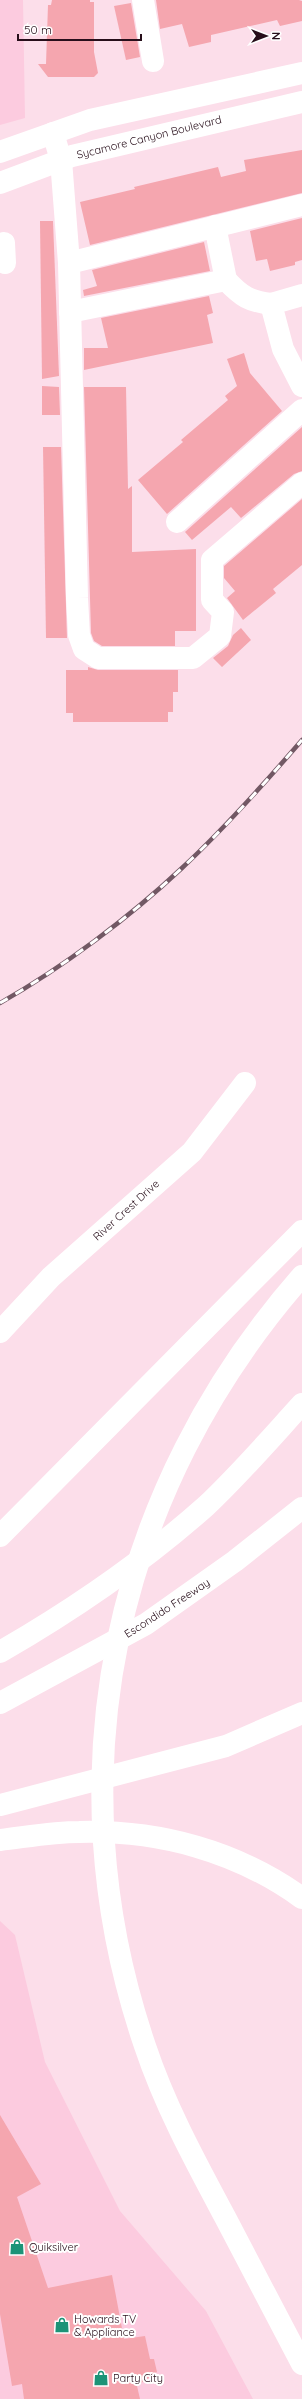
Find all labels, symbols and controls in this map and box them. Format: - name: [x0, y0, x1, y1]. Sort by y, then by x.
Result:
- scale bar: [18, 16, 141, 42]
- north arrow: [246, 16, 286, 56]
- text: 50 m: [24, 22, 52, 37]
- text: N: [269, 32, 283, 40]
- street label: Sycamore Canyon Boulevard: [75, 112, 223, 162]
- street label: River Crest Drive: [90, 1176, 162, 1244]
- street label: Escondido Freeway: [122, 1575, 212, 1641]
- shop icon: Quiksilver: [8, 2238, 26, 2256]
- place label: Quiksilver: [29, 2240, 79, 2254]
- place label: Howards TV & Appliance: [74, 2312, 136, 2339]
- shop icon: Howards TV & Appliance: [53, 2316, 71, 2334]
- shop icon: Party City: [92, 2369, 110, 2387]
- place label: Party City: [113, 2371, 163, 2385]

